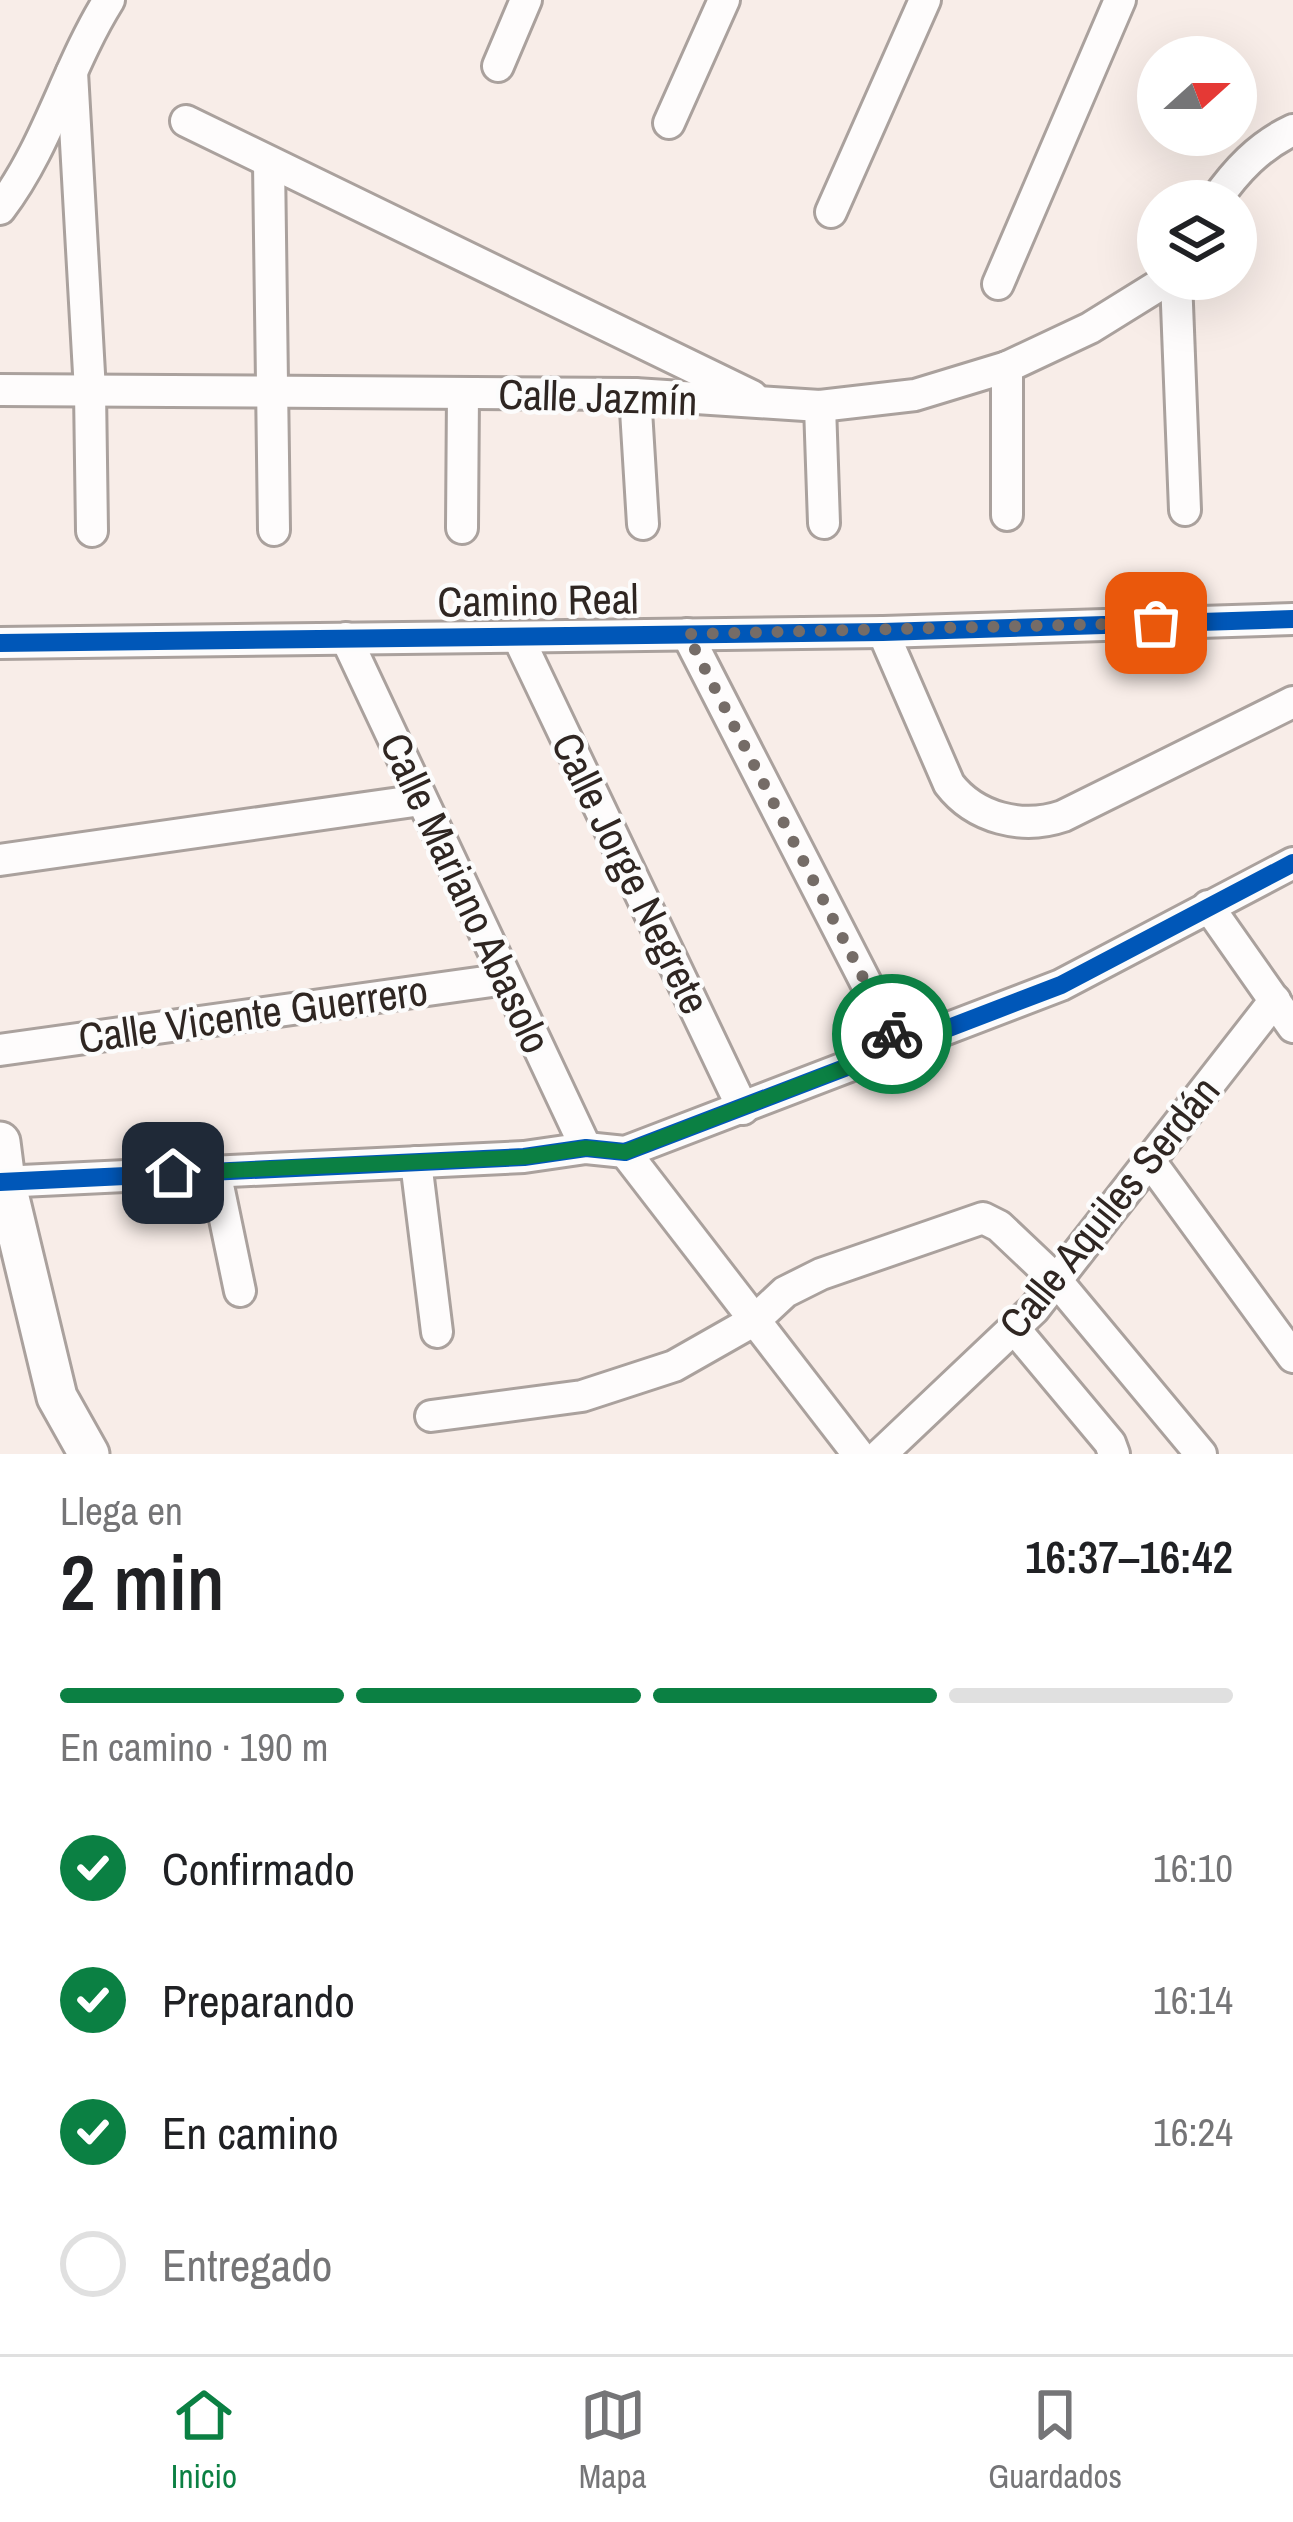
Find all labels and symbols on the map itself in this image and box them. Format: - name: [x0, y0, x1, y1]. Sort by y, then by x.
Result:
- north arrow: [1137, 36, 1257, 156]
- street label: Calle Jazmín: [498, 366, 698, 428]
- street label: Camino Real: [437, 570, 639, 630]
- pin: [1105, 572, 1207, 674]
- street label: Calle Jorge Negrete: [539, 723, 723, 1023]
- street label: Calle Mariano Abasolo: [367, 724, 565, 1062]
- street label: Calle Vicente Guerrero: [75, 962, 431, 1066]
- courier: [832, 974, 952, 1094]
- street label: Calle Aquiles Serdán: [986, 1064, 1232, 1350]
- pin: [122, 1122, 224, 1224]

